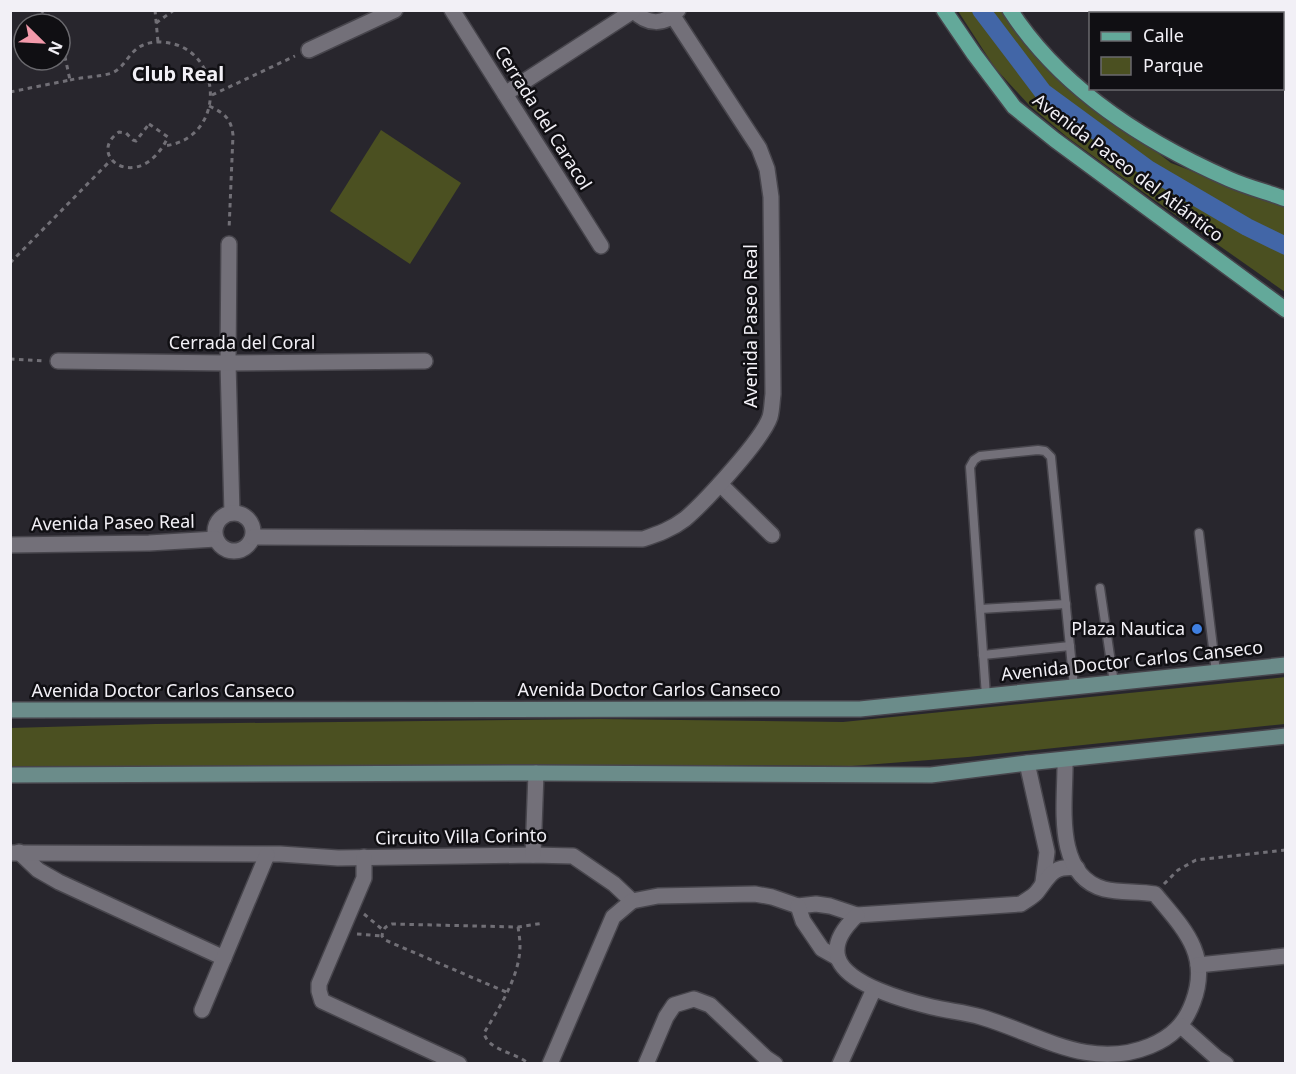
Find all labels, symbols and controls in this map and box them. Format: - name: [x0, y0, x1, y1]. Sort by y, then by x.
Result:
- north arrow: [12, 12, 72, 72]
- legend: [1089, 12, 1284, 90]
- text: Calle: [1143, 23, 1184, 47]
- text: N: [43, 38, 68, 59]
- street label: Cerrada del Caracol: [490, 41, 598, 194]
- text: Parque: [1143, 53, 1203, 77]
- district label: Club Real: [132, 60, 224, 87]
- street label: Avenida Paseo del Atlántico: [1028, 88, 1229, 247]
- street label: Avenida Paseo Real: [738, 244, 762, 408]
- street label: Cerrada del Coral: [169, 330, 315, 354]
- street label: Avenida Paseo Real: [31, 509, 195, 535]
- place label: Plaza Nautica: [1071, 616, 1185, 640]
- marker: Plaza Nautica: [1190, 622, 1204, 636]
- street label: Avenida Doctor Carlos Canseco: [1000, 634, 1264, 686]
- street label: Avenida Doctor Carlos Canseco: [517, 677, 781, 701]
- street label: Avenida Doctor Carlos Canseco: [31, 678, 295, 702]
- street label: Circuito Villa Corinto: [375, 823, 547, 849]

